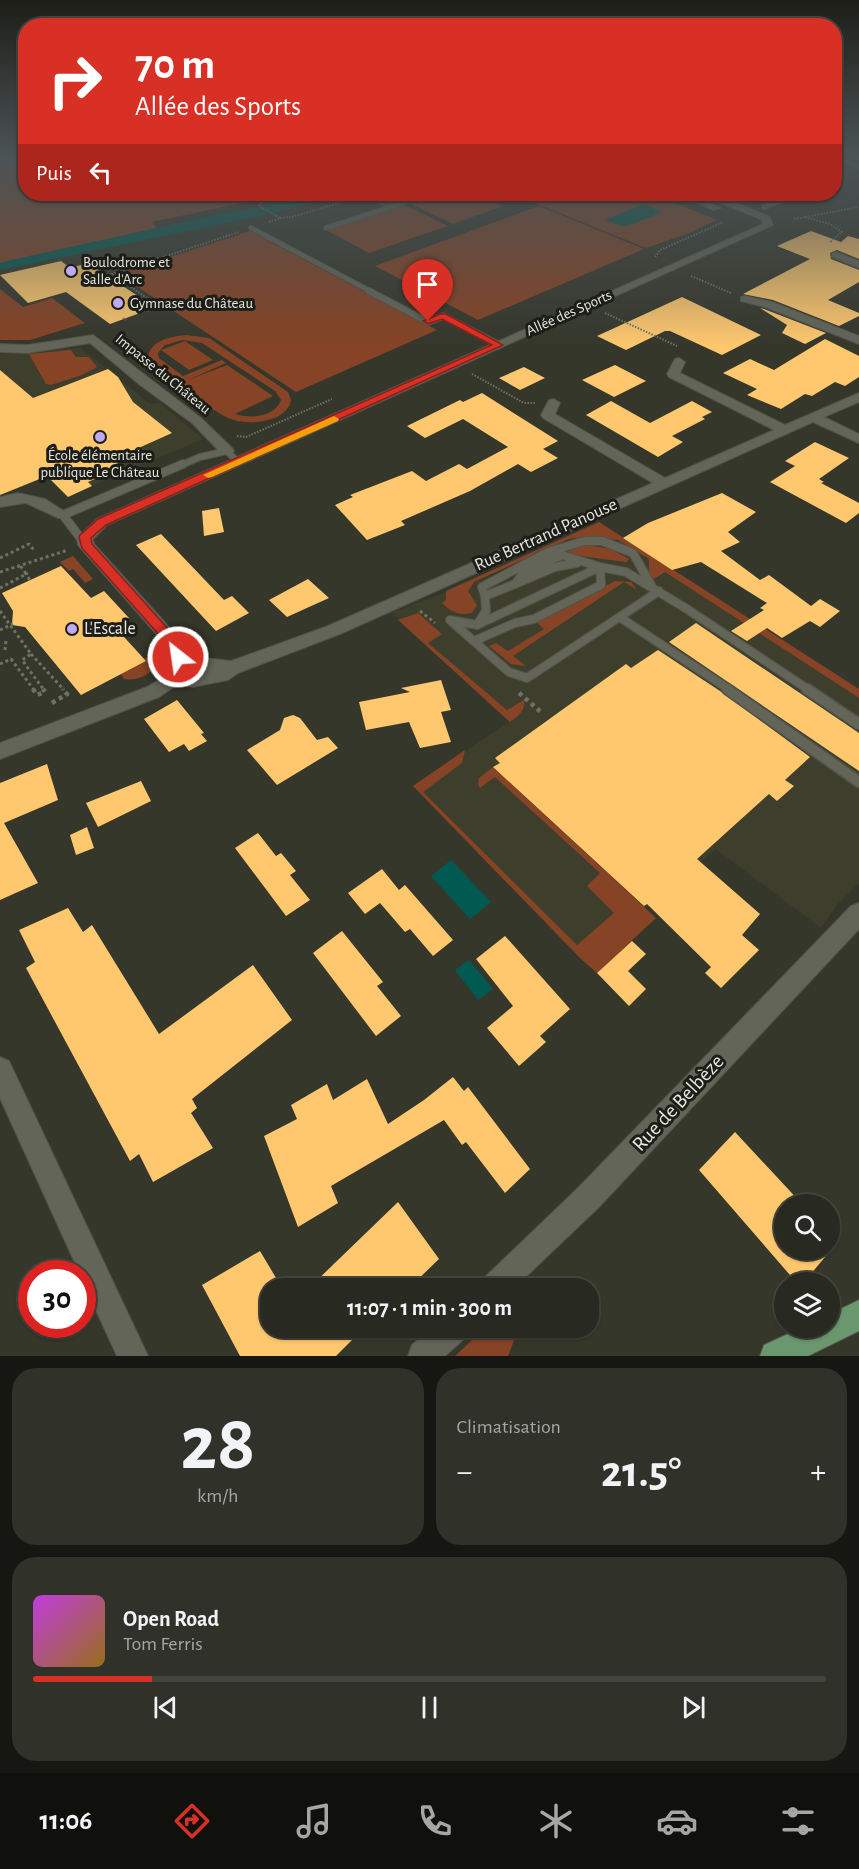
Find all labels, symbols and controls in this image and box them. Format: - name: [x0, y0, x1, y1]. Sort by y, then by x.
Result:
- icon: right: [36, 42, 114, 120]
- text: 70 m: [135, 44, 215, 86]
- text: Allée des Sports: [135, 93, 301, 120]
- icon: left: [84, 156, 117, 189]
- text: Puis: [36, 162, 72, 184]
- place label: Boulodrome et Salle d'Arc: [83, 255, 170, 287]
- pin: [402, 259, 453, 321]
- marker: Boulodrome et Salle d'Arc: [64, 264, 78, 278]
- icon: arrive: [411, 268, 444, 301]
- street label: Allée des Sports: [524, 287, 614, 339]
- marker: Gymnase du Château: [111, 296, 125, 310]
- place label: Gymnase du Château: [130, 296, 253, 311]
- street label: Impasse du Château: [113, 331, 214, 417]
- marker: École élémentaire publique Le Château: [93, 430, 107, 444]
- place label: École élémentaire publique Le Château: [40, 446, 160, 480]
- street label: Rue Bertrand Panouse: [472, 495, 620, 575]
- place label: L'Escale: [84, 620, 136, 638]
- marker: L'Escale: [65, 622, 79, 636]
- position arrow: [146, 625, 210, 689]
- street label: Rue de Belbèze: [628, 1051, 728, 1155]
- map controls: [774, 1194, 840, 1338]
- button: search: [774, 1194, 840, 1260]
- speed limit sign: 30: [18, 1260, 96, 1338]
- button: layers: [774, 1272, 840, 1338]
- text: 11:07 · 1 min · 300 m: [347, 1297, 512, 1319]
- text: 28: [180, 1406, 255, 1484]
- text: Climatisation: [457, 1417, 561, 1437]
- text: 21.5°: [601, 1450, 681, 1495]
- text: −: [457, 1456, 472, 1489]
- text: +: [810, 1456, 826, 1489]
- text: km/h: [197, 1486, 238, 1506]
- text: Open Road: [123, 1608, 219, 1630]
- text: Tom Ferris: [123, 1634, 203, 1654]
- icon: previous: [149, 1691, 182, 1724]
- icon: pause: [413, 1691, 446, 1724]
- icon: next: [677, 1691, 710, 1724]
- icon: directions: [171, 1800, 213, 1842]
- icon: music: [293, 1800, 335, 1842]
- icon: phone: [414, 1800, 456, 1842]
- icon: climate: [535, 1800, 577, 1842]
- icon: car: [656, 1800, 698, 1842]
- icon: filters: [777, 1800, 819, 1842]
- text: 11:06: [40, 1807, 92, 1834]

